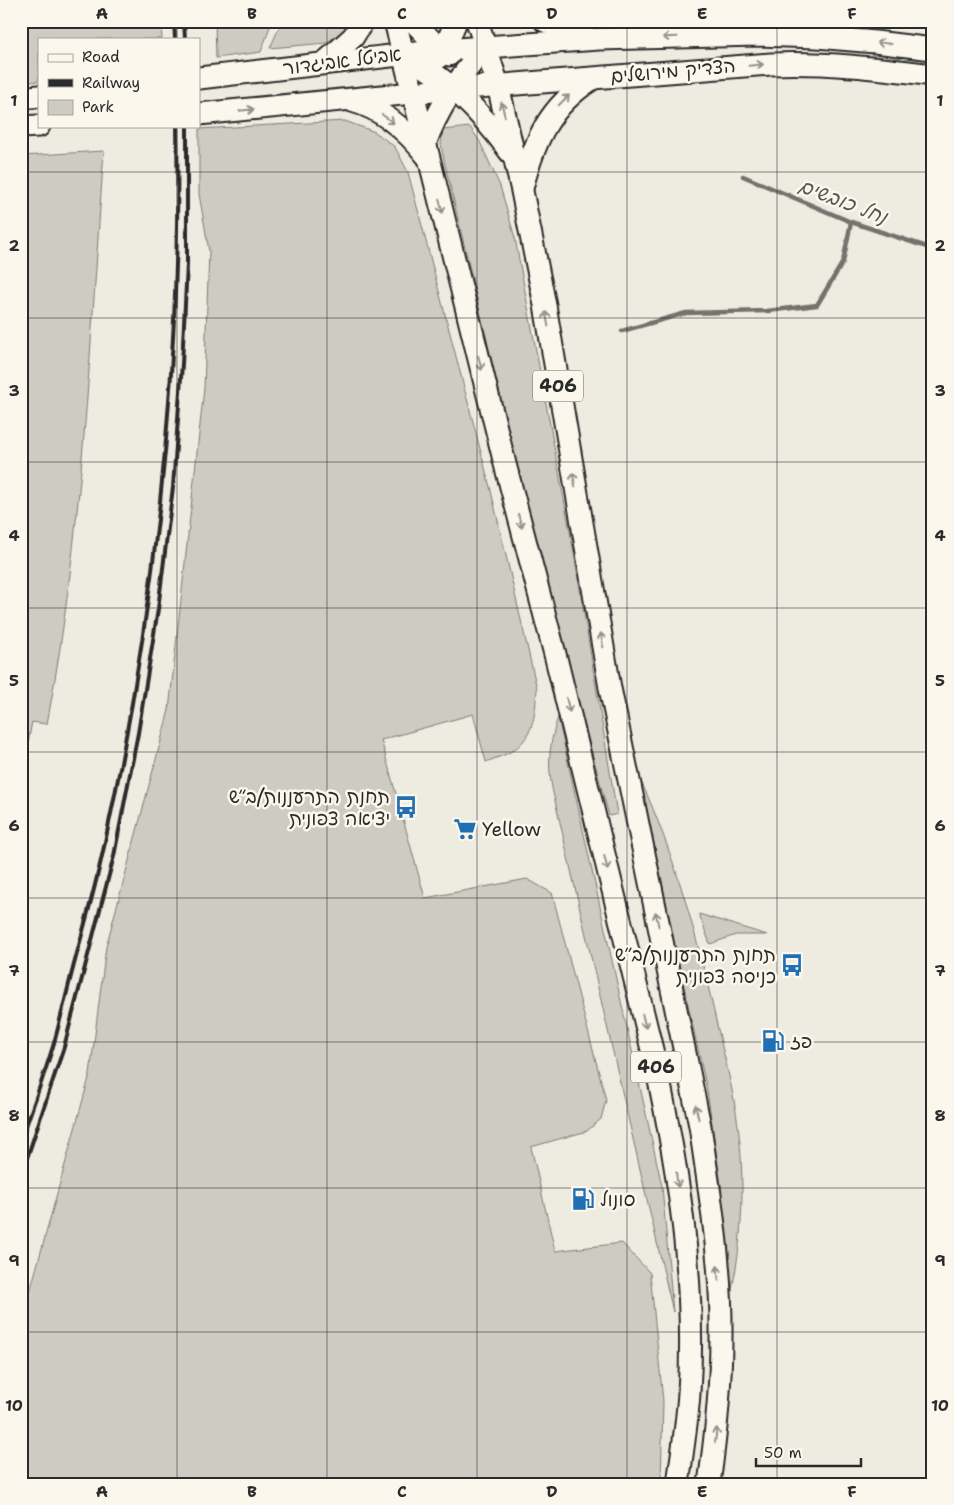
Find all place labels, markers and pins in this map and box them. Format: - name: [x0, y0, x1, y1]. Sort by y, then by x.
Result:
- place label: תחנת התרעננות/ב״ש יציאה צפונית: [229, 784, 390, 831]
- bus stop icon: תחנת התרעננות/ב״ש יציאה צפונית: [393, 794, 419, 820]
- supermarket icon: Yellow: [452, 816, 478, 842]
- place label: Yellow: [482, 817, 541, 842]
- place label: תחנת התרעננות/ב״ש כניסה צפונית: [615, 942, 776, 989]
- bus stop icon: תחנת התרעננות/ב״ש כניסה צפונית: [779, 952, 805, 978]
- fuel station icon: פז: [760, 1028, 786, 1054]
- place label: פז: [790, 1029, 812, 1054]
- fuel station icon: סונול: [570, 1186, 596, 1212]
- place label: סונול: [600, 1187, 635, 1212]

